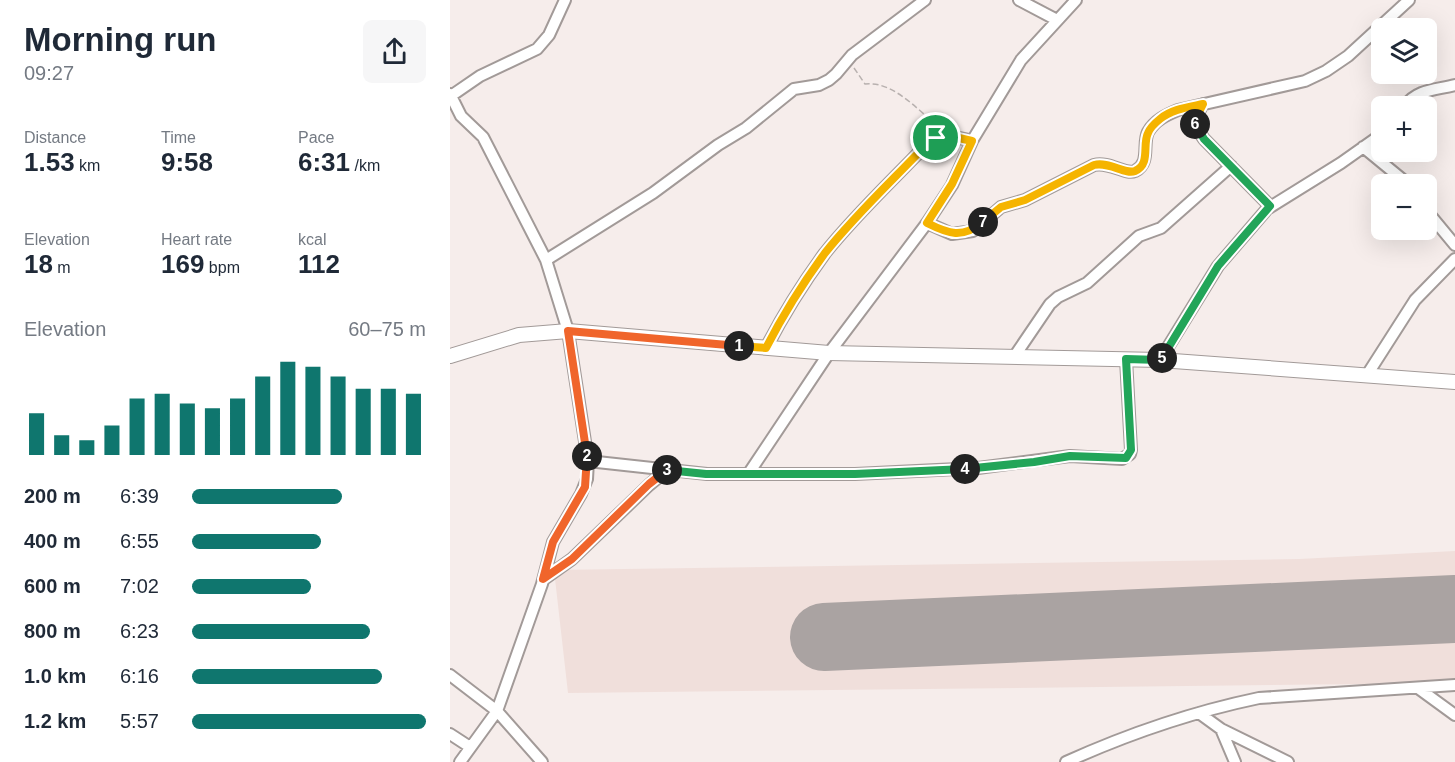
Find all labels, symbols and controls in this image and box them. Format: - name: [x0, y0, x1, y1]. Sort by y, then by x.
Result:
- map controls: [1371, 18, 1437, 240]
- button: layers: [1371, 18, 1437, 84]
- button: share: [363, 20, 426, 83]
- text: Morning run: [24, 21, 216, 58]
- text: 09:27: [24, 62, 74, 84]
- button: +: [1371, 96, 1437, 162]
- pin: 6: [1180, 109, 1210, 139]
- pin: [910, 112, 961, 163]
- text: 6: [1191, 115, 1199, 132]
- icon: arrive: [919, 121, 952, 154]
- text: Distance: [24, 129, 86, 146]
- text: Time: [161, 129, 196, 146]
- text: Pace: [298, 129, 334, 146]
- text: 1.53: [24, 147, 75, 177]
- text: 9:58: [161, 147, 213, 177]
- text: 6:31: [298, 147, 350, 177]
- text: km: [75, 157, 100, 174]
- text: /km: [350, 157, 380, 174]
- button: −: [1371, 174, 1437, 240]
- pin: 7: [968, 207, 998, 237]
- text: 7: [979, 213, 987, 230]
- text: Elevation: [24, 231, 90, 248]
- text: Heart rate: [161, 231, 232, 248]
- text: kcal: [298, 231, 326, 248]
- text: 18: [24, 249, 53, 279]
- text: 169: [161, 249, 204, 279]
- text: 112: [298, 249, 340, 279]
- text: m: [53, 259, 71, 276]
- text: bpm: [204, 259, 240, 276]
- text: Elevation: [24, 318, 106, 340]
- text: 60–75 m: [348, 318, 426, 340]
- pin: 1: [724, 331, 754, 361]
- text: 1: [735, 337, 743, 354]
- pin: 5: [1147, 343, 1177, 373]
- text: 5: [1158, 349, 1166, 366]
- pin: 2: [572, 441, 602, 471]
- text: 2: [583, 447, 591, 464]
- pin: 4: [950, 454, 980, 484]
- pin: 3: [652, 455, 682, 485]
- text: 4: [961, 460, 969, 477]
- text: 3: [663, 461, 671, 478]
- text: 200 m: [24, 485, 81, 507]
- text: 6:39: [120, 485, 159, 507]
- text: 400 m: [24, 530, 81, 552]
- text: 6:55: [120, 530, 159, 552]
- text: 600 m: [24, 575, 81, 597]
- text: 7:02: [120, 575, 159, 597]
- text: 800 m: [24, 620, 81, 642]
- text: 6:23: [120, 620, 159, 642]
- text: 1.0 km: [24, 665, 86, 687]
- text: 6:16: [120, 665, 159, 687]
- text: 1.2 km: [24, 710, 86, 732]
- text: 5:57: [120, 710, 159, 732]

